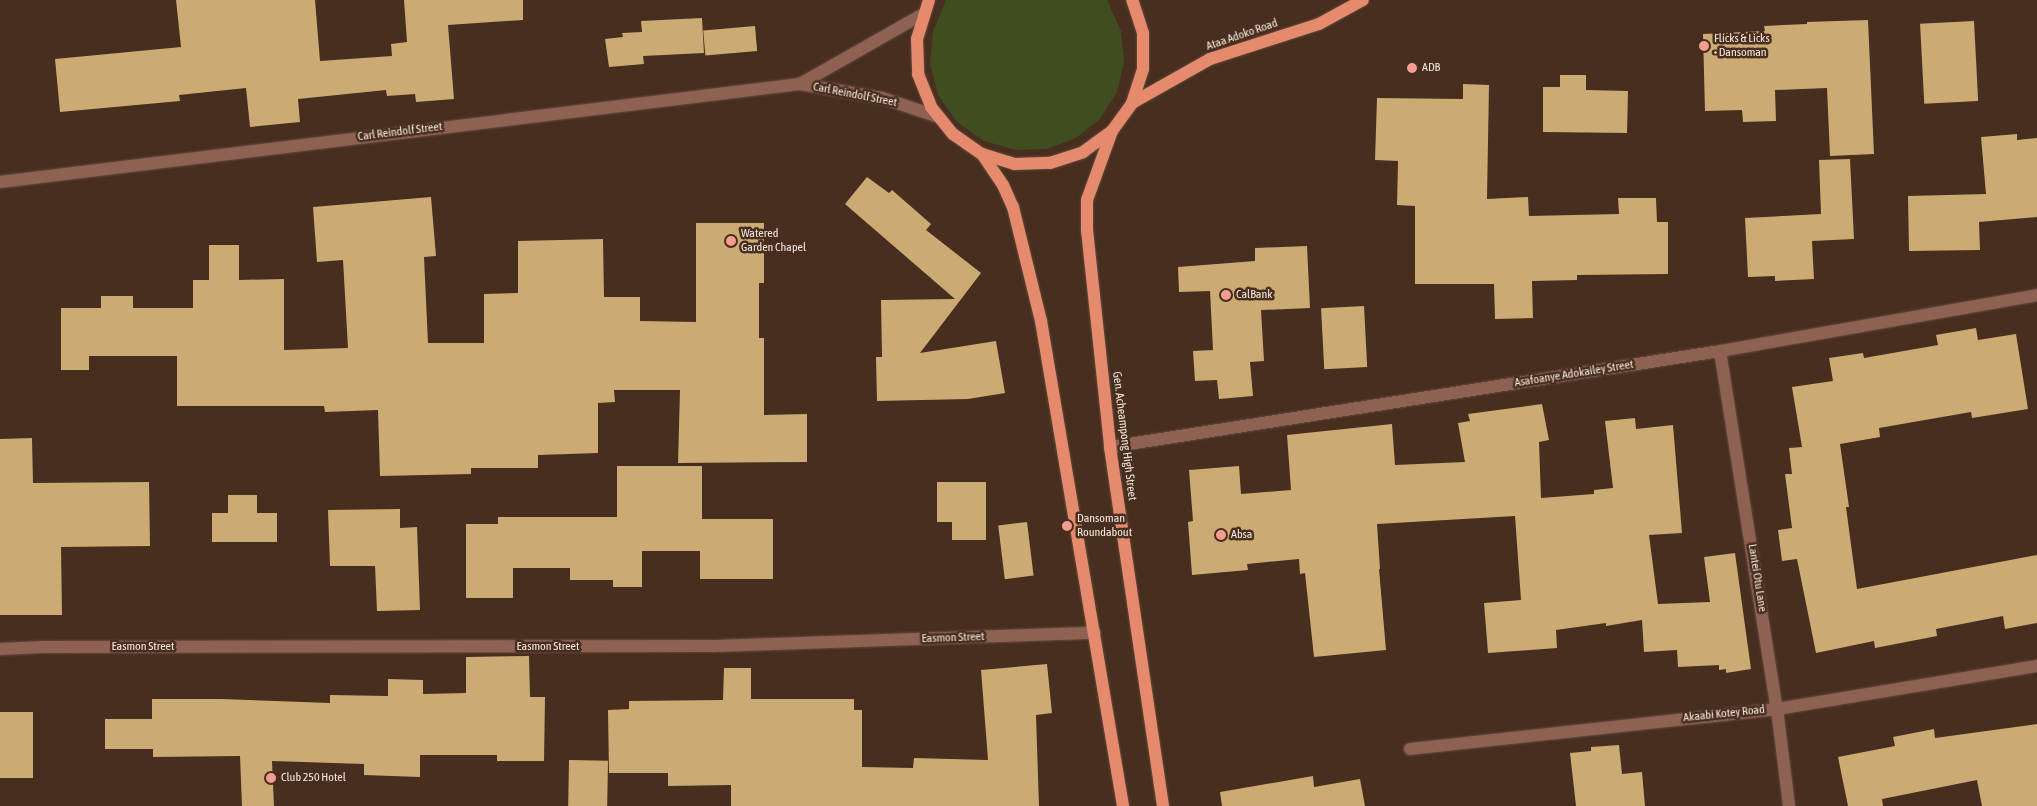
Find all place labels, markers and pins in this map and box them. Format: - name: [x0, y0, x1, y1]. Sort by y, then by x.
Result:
- place label: Flicks & Licks - Dansoman: [1714, 32, 1770, 60]
- marker: Flicks & Licks - Dansoman: [1698, 40, 1710, 52]
- place label: ADB: [1422, 61, 1440, 75]
- marker: ADB: [1406, 62, 1418, 74]
- place label: Watered Garden Chapel: [741, 227, 806, 255]
- marker: Watered Garden Chapel: [725, 235, 737, 247]
- place label: CalBank: [1236, 288, 1273, 302]
- marker: CalBank: [1220, 289, 1232, 301]
- place label: Dansoman Roundabout: [1077, 512, 1132, 540]
- marker: Dansoman Roundabout: [1061, 520, 1073, 532]
- place label: Absa: [1231, 528, 1252, 542]
- marker: Absa: [1215, 529, 1227, 541]
- place label: Club 250 Hotel: [281, 771, 346, 785]
- marker: Club 250 Hotel: [265, 772, 277, 784]

